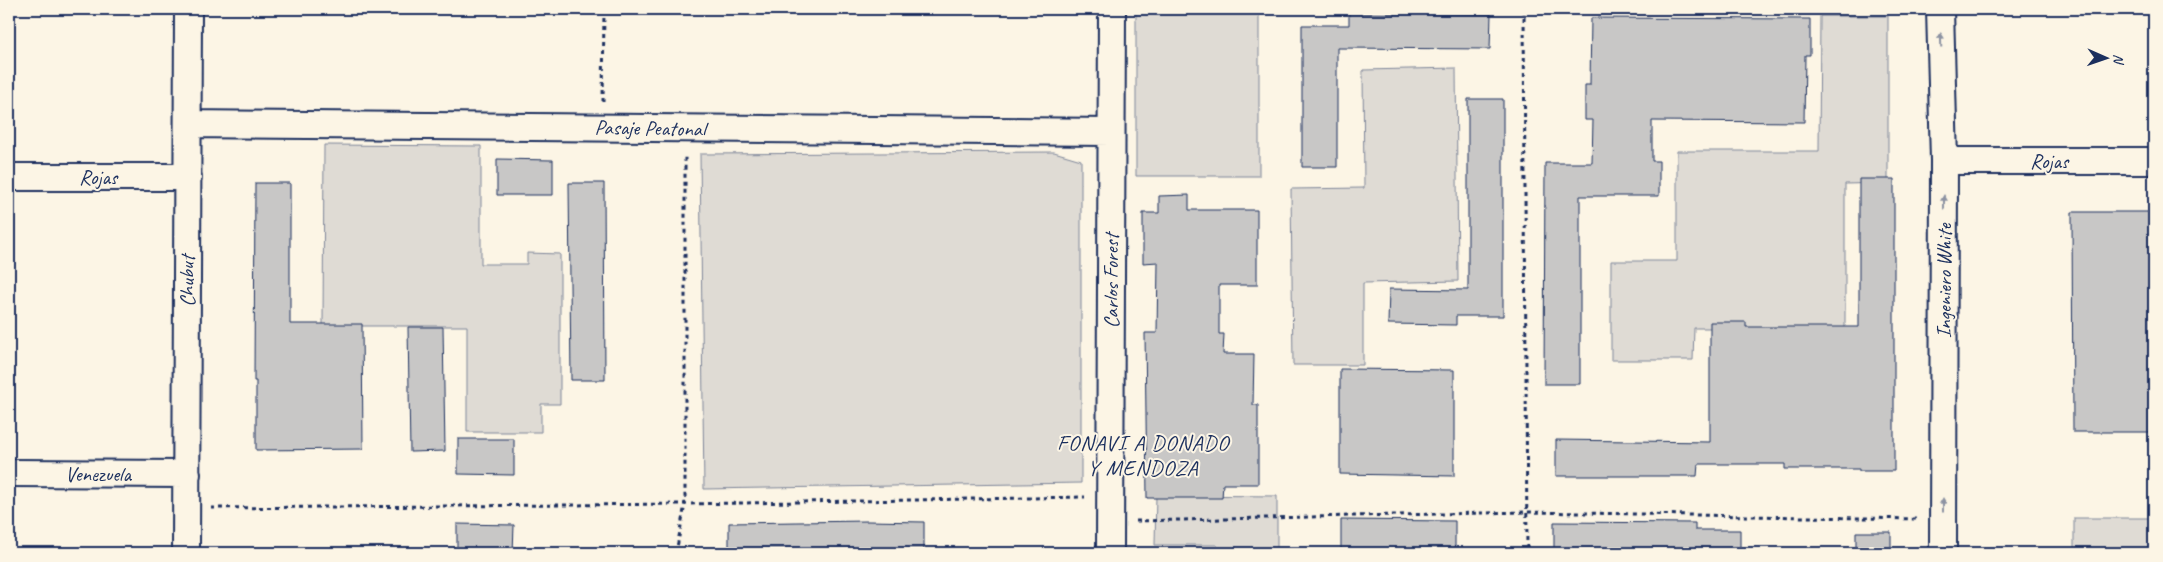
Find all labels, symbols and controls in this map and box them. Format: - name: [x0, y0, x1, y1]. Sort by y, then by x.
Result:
- one-way arrow: [1937, 31, 1945, 47]
- north arrow: [2080, 32, 2130, 82]
- text: N: [2110, 54, 2127, 65]
- street label: Pasaje Peatonal: [594, 114, 709, 142]
- street label: Rojas: [2030, 148, 2070, 174]
- street label: Rojas: [79, 164, 119, 190]
- one-way arrow: [1940, 194, 1948, 210]
- street label: Ingeniero White: [1931, 223, 1957, 338]
- street label: Carlos Forest: [1098, 231, 1124, 328]
- street label: Chubut: [174, 252, 200, 307]
- district label: FONAVI A DONADO Y MENDOZA: [1057, 429, 1230, 482]
- street label: Venezuela: [65, 461, 133, 487]
- one-way arrow: [1939, 496, 1947, 512]

